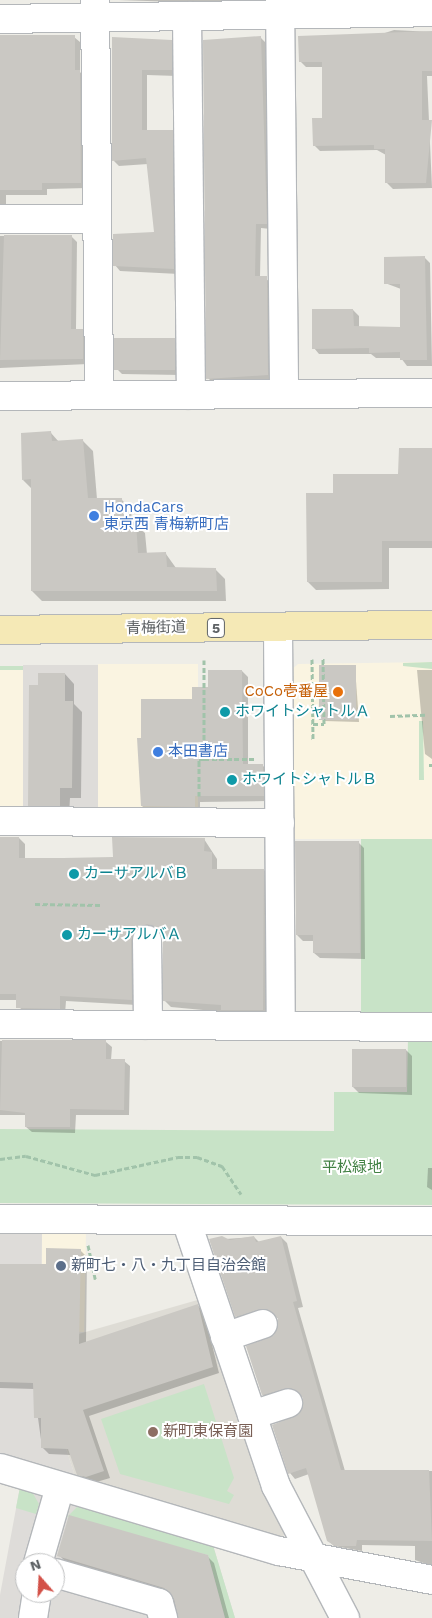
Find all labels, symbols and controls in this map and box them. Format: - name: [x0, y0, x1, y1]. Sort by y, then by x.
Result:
- place label: HondaCars 東京西 青梅新町店: [104, 498, 229, 533]
- marker: HondaCars 東京西 青梅新町店: [88, 510, 100, 522]
- road number: 5: [206, 616, 226, 640]
- street label: 青梅街道: [126, 618, 186, 638]
- place label: CoCo壱番屋: [244, 683, 328, 701]
- marker: CoCo壱番屋: [332, 686, 344, 698]
- place label: ホワイトシャトルＡ: [235, 703, 370, 721]
- marker: ホワイトシャトルＡ: [219, 706, 231, 718]
- place label: 本田書店: [168, 743, 228, 761]
- marker: 本田書店: [152, 746, 164, 758]
- place label: ホワイトシャトルＢ: [242, 771, 377, 789]
- marker: ホワイトシャトルＢ: [226, 774, 238, 786]
- place label: カーサアルバＢ: [84, 865, 189, 883]
- marker: カーサアルバＢ: [68, 868, 80, 880]
- place label: カーサアルバＡ: [77, 926, 182, 944]
- marker: カーサアルバＡ: [61, 929, 73, 941]
- park label: 平松緑地: [322, 1159, 382, 1177]
- place label: 新町七・八・九丁目自治会館: [71, 1257, 266, 1275]
- marker: 新町七・八・九丁目自治会館: [55, 1260, 67, 1272]
- place label: 新町東保育園: [163, 1423, 253, 1441]
- marker: 新町東保育園: [147, 1426, 159, 1438]
- north arrow: [15, 1553, 65, 1603]
- text: N: [28, 1556, 43, 1574]

